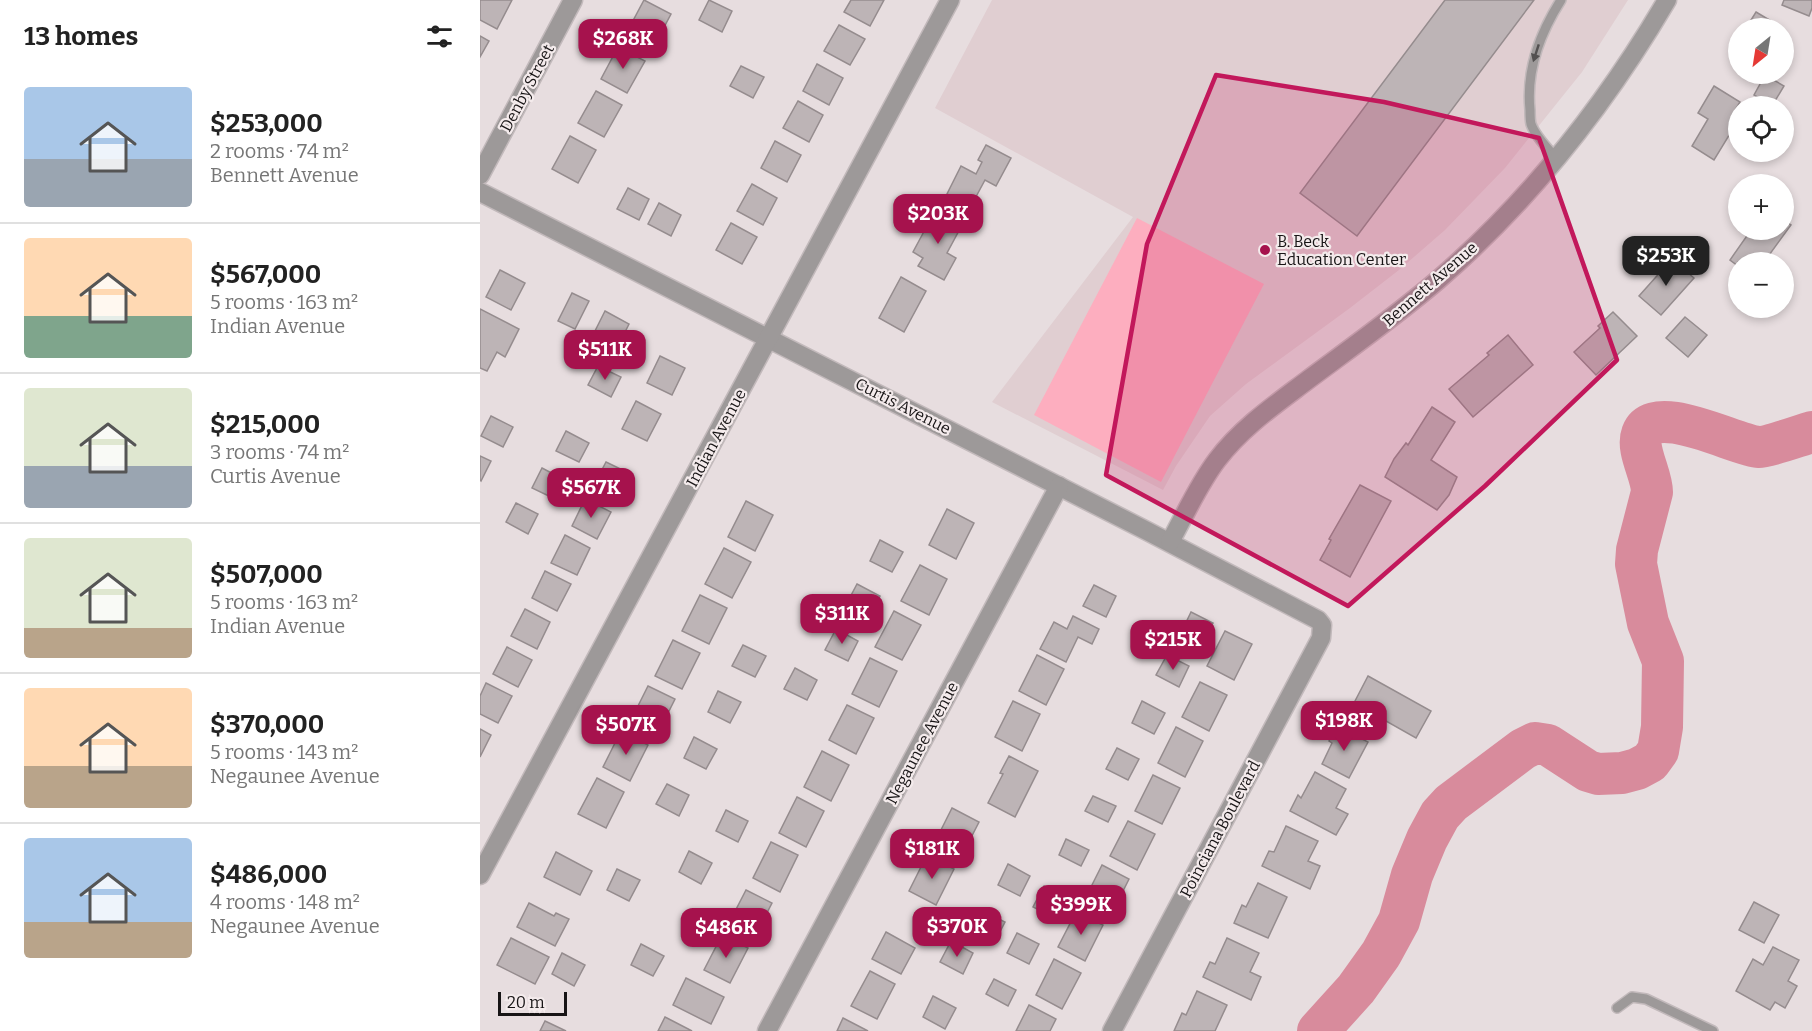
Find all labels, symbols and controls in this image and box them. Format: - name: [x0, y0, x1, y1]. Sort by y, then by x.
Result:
- north arrow: [1728, 18, 1794, 84]
- map controls: [1728, 18, 1794, 318]
- pin: $268K: [581, 19, 665, 70]
- icon: filters: [423, 20, 456, 53]
- text: 13 homes: [24, 21, 138, 52]
- text: $268K: [592, 26, 654, 50]
- street label: Denby Street: [496, 41, 558, 135]
- one-way arrow: [1531, 44, 1541, 62]
- button: locate: [1728, 96, 1794, 162]
- text: $253,000: [210, 108, 323, 139]
- icon: home: [72, 111, 144, 183]
- text: 2 rooms · 74 m²: [210, 139, 349, 163]
- text: Bennett Avenue: [210, 163, 359, 187]
- button: +: [1728, 174, 1794, 240]
- pin: $203K: [896, 194, 980, 245]
- text: $203K: [907, 201, 969, 225]
- place label: B. Beck Education Center: [1277, 232, 1406, 269]
- pin: $253K: [1624, 236, 1708, 287]
- street label: Bennett Avenue: [1379, 238, 1481, 330]
- marker: B. Beck Education Center: [1258, 243, 1272, 257]
- text: $253K: [1636, 243, 1696, 267]
- button: −: [1728, 252, 1794, 318]
- text: $567,000: [210, 259, 321, 290]
- icon: home: [72, 262, 144, 334]
- text: 5 rooms · 163 m²: [210, 290, 358, 314]
- text: Indian Avenue: [210, 314, 345, 338]
- pin: $511K: [563, 330, 647, 381]
- text: $511K: [578, 337, 632, 361]
- street label: Curtis Avenue: [852, 374, 954, 438]
- street label: Indian Avenue: [682, 386, 750, 490]
- text: $215,000: [210, 409, 320, 440]
- icon: home: [72, 412, 144, 484]
- text: 3 rooms · 74 m²: [210, 440, 349, 464]
- text: Curtis Avenue: [210, 464, 341, 488]
- pin: $567K: [549, 468, 633, 519]
- text: $567K: [561, 475, 621, 499]
- text: $507,000: [210, 559, 323, 590]
- icon: home: [72, 562, 144, 634]
- text: 5 rooms · 163 m²: [210, 590, 358, 614]
- pin: $311K: [800, 594, 884, 645]
- text: $311K: [814, 601, 870, 625]
- text: Indian Avenue: [210, 614, 345, 638]
- pin: $215K: [1131, 620, 1215, 671]
- text: $215K: [1144, 627, 1202, 651]
- street label: Negaunee Avenue: [882, 679, 962, 807]
- pin: $198K: [1302, 701, 1386, 752]
- pin: $507K: [584, 705, 668, 756]
- text: $198K: [1315, 708, 1373, 732]
- text: $370,000: [210, 709, 324, 740]
- icon: home: [72, 712, 144, 784]
- text: $507K: [596, 712, 656, 736]
- text: 5 rooms · 143 m²: [210, 740, 358, 764]
- street label: Poinciana Boulevard: [1176, 757, 1264, 901]
- text: Negaunee Avenue: [210, 764, 380, 788]
- pin: $181K: [890, 829, 974, 880]
- text: $181K: [904, 836, 960, 860]
- text: $486,000: [210, 859, 327, 890]
- icon: home: [72, 862, 144, 934]
- pin: $399K: [1039, 885, 1123, 936]
- text: 4 rooms · 148 m²: [210, 890, 360, 914]
- text: $399K: [1050, 892, 1112, 916]
- pin: $370K: [915, 907, 999, 958]
- pin: $486K: [684, 908, 768, 959]
- text: Negaunee Avenue: [210, 914, 380, 938]
- text: $370K: [926, 914, 988, 938]
- text: $486K: [695, 915, 757, 939]
- scale bar: [498, 989, 567, 1016]
- text: 20 m: [507, 993, 544, 1012]

